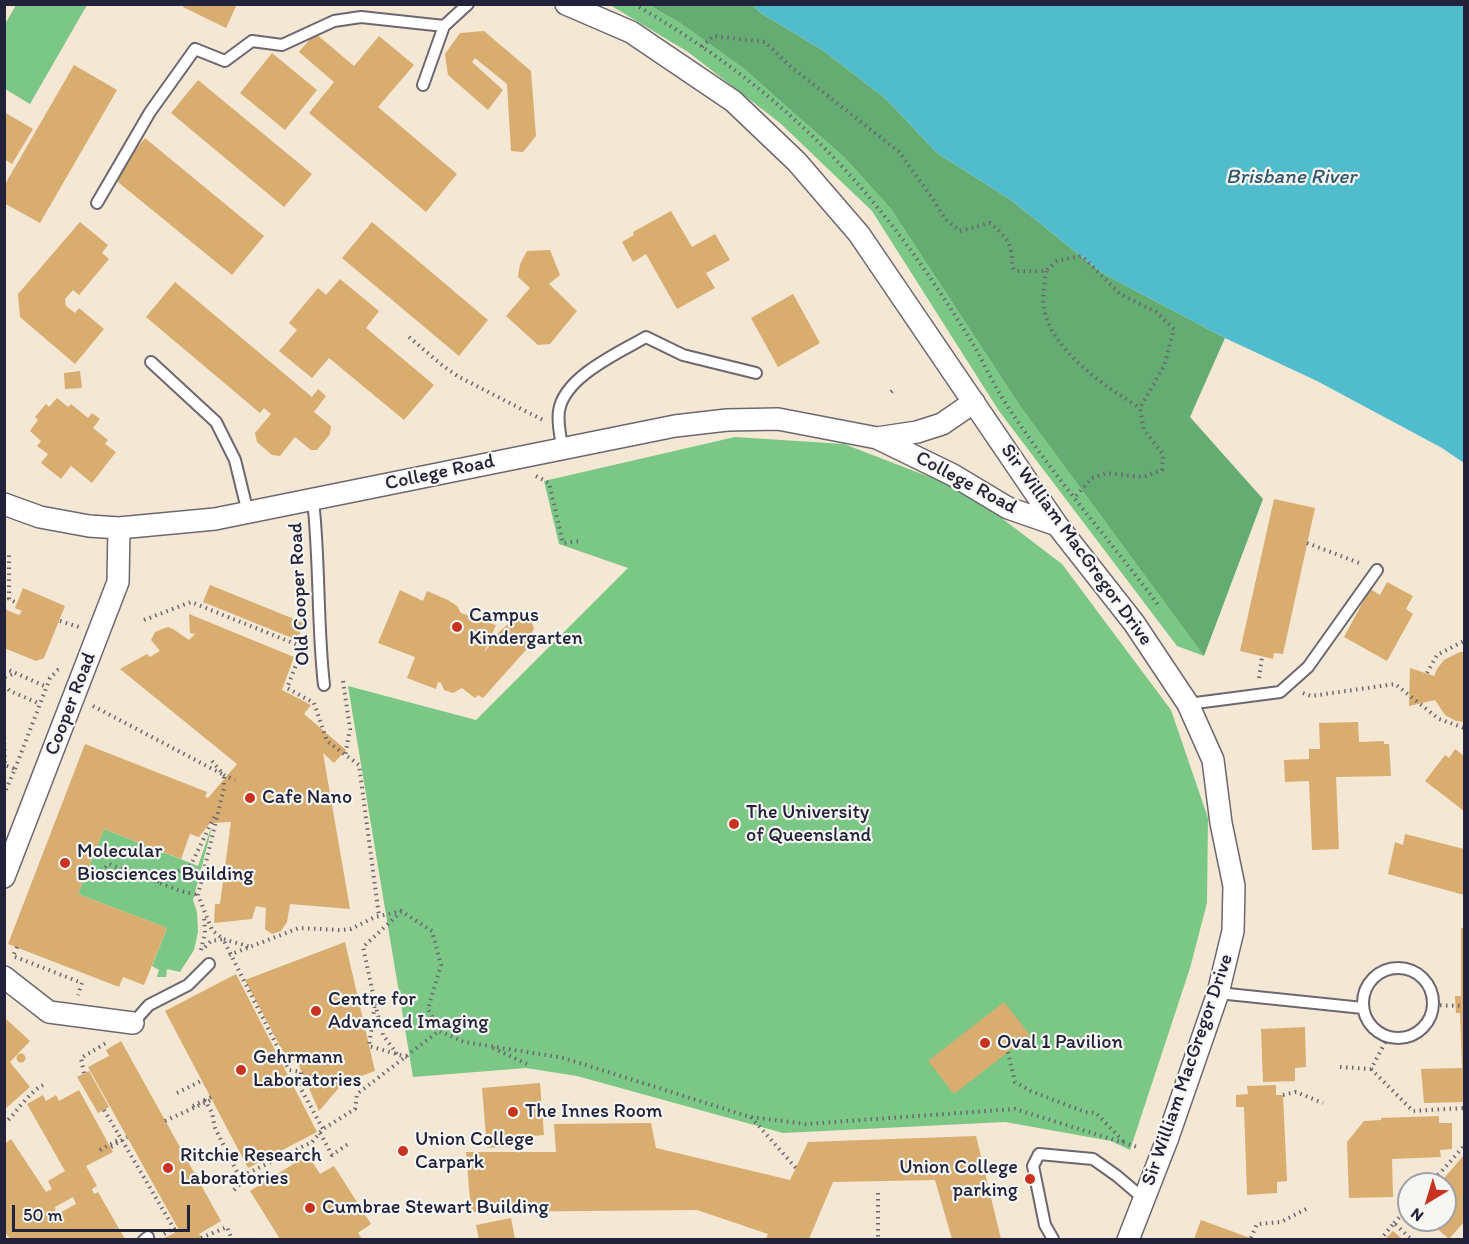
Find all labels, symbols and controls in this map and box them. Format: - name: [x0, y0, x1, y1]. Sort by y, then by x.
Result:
- water label: Brisbane River: [1226, 165, 1356, 191]
- street label: Sir William MacGregor Drive: [995, 439, 1157, 651]
- street label: College Road: [911, 446, 1021, 520]
- street label: College Road: [383, 450, 497, 496]
- street label: Old Cooper Road: [284, 521, 316, 667]
- place label: Campus Kindergarten: [469, 604, 583, 651]
- marker: Campus Kindergarten: [450, 620, 464, 634]
- street label: Cooper Road: [40, 649, 102, 759]
- place label: Cafe Nano: [262, 786, 352, 810]
- marker: Cafe Nano: [243, 791, 257, 805]
- place label: The University of Queensland: [746, 801, 871, 848]
- marker: The University of Queensland: [727, 817, 741, 831]
- place label: Molecular Biosciences Building: [77, 840, 254, 887]
- marker: Molecular Biosciences Building: [58, 856, 72, 870]
- street label: Sir William MacGregor Drive: [1137, 951, 1239, 1189]
- place label: Centre for Advanced Imaging: [328, 988, 489, 1035]
- marker: Centre for Advanced Imaging: [309, 1004, 323, 1018]
- place label: Oval 1 Pavilion: [997, 1031, 1123, 1055]
- marker: Oval 1 Pavilion: [978, 1036, 992, 1050]
- place label: Gehrmann Laboratories: [253, 1046, 361, 1093]
- marker: Gehrmann Laboratories: [234, 1063, 248, 1077]
- place label: The Innes Room: [525, 1100, 663, 1124]
- marker: The Innes Room: [506, 1105, 520, 1119]
- place label: Union College Carpark: [415, 1128, 534, 1175]
- place label: Ritchie Research Laboratories: [180, 1144, 322, 1191]
- marker: Union College Carpark: [396, 1144, 410, 1158]
- place label: Union College parking: [899, 1156, 1018, 1203]
- marker: Ritchie Research Laboratories: [161, 1161, 175, 1175]
- marker: Union College parking: [1023, 1172, 1037, 1186]
- north arrow: [1397, 1172, 1457, 1232]
- scale bar: [15, 1193, 194, 1231]
- place label: Cumbrae Stewart Building: [322, 1196, 549, 1220]
- marker: Cumbrae Stewart Building: [303, 1201, 317, 1215]
- text: 50 m: [23, 1204, 63, 1226]
- text: N: [1407, 1204, 1427, 1226]

